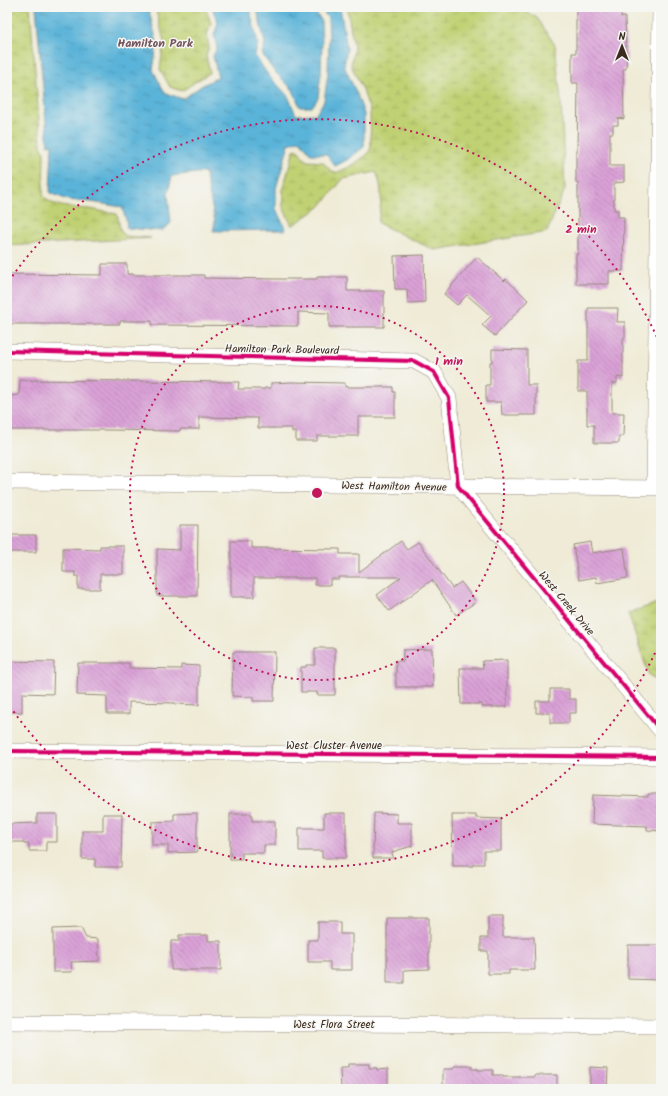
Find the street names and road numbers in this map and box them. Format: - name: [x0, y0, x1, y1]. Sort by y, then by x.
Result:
- street label: Hamilton Park Boulevard: [225, 340, 340, 360]
- street label: West Hamilton Avenue: [341, 477, 447, 497]
- street label: West Creek Drive: [534, 567, 599, 640]
- street label: West Cluster Avenue: [286, 737, 382, 755]
- street label: West Flora Street: [293, 1016, 375, 1034]

